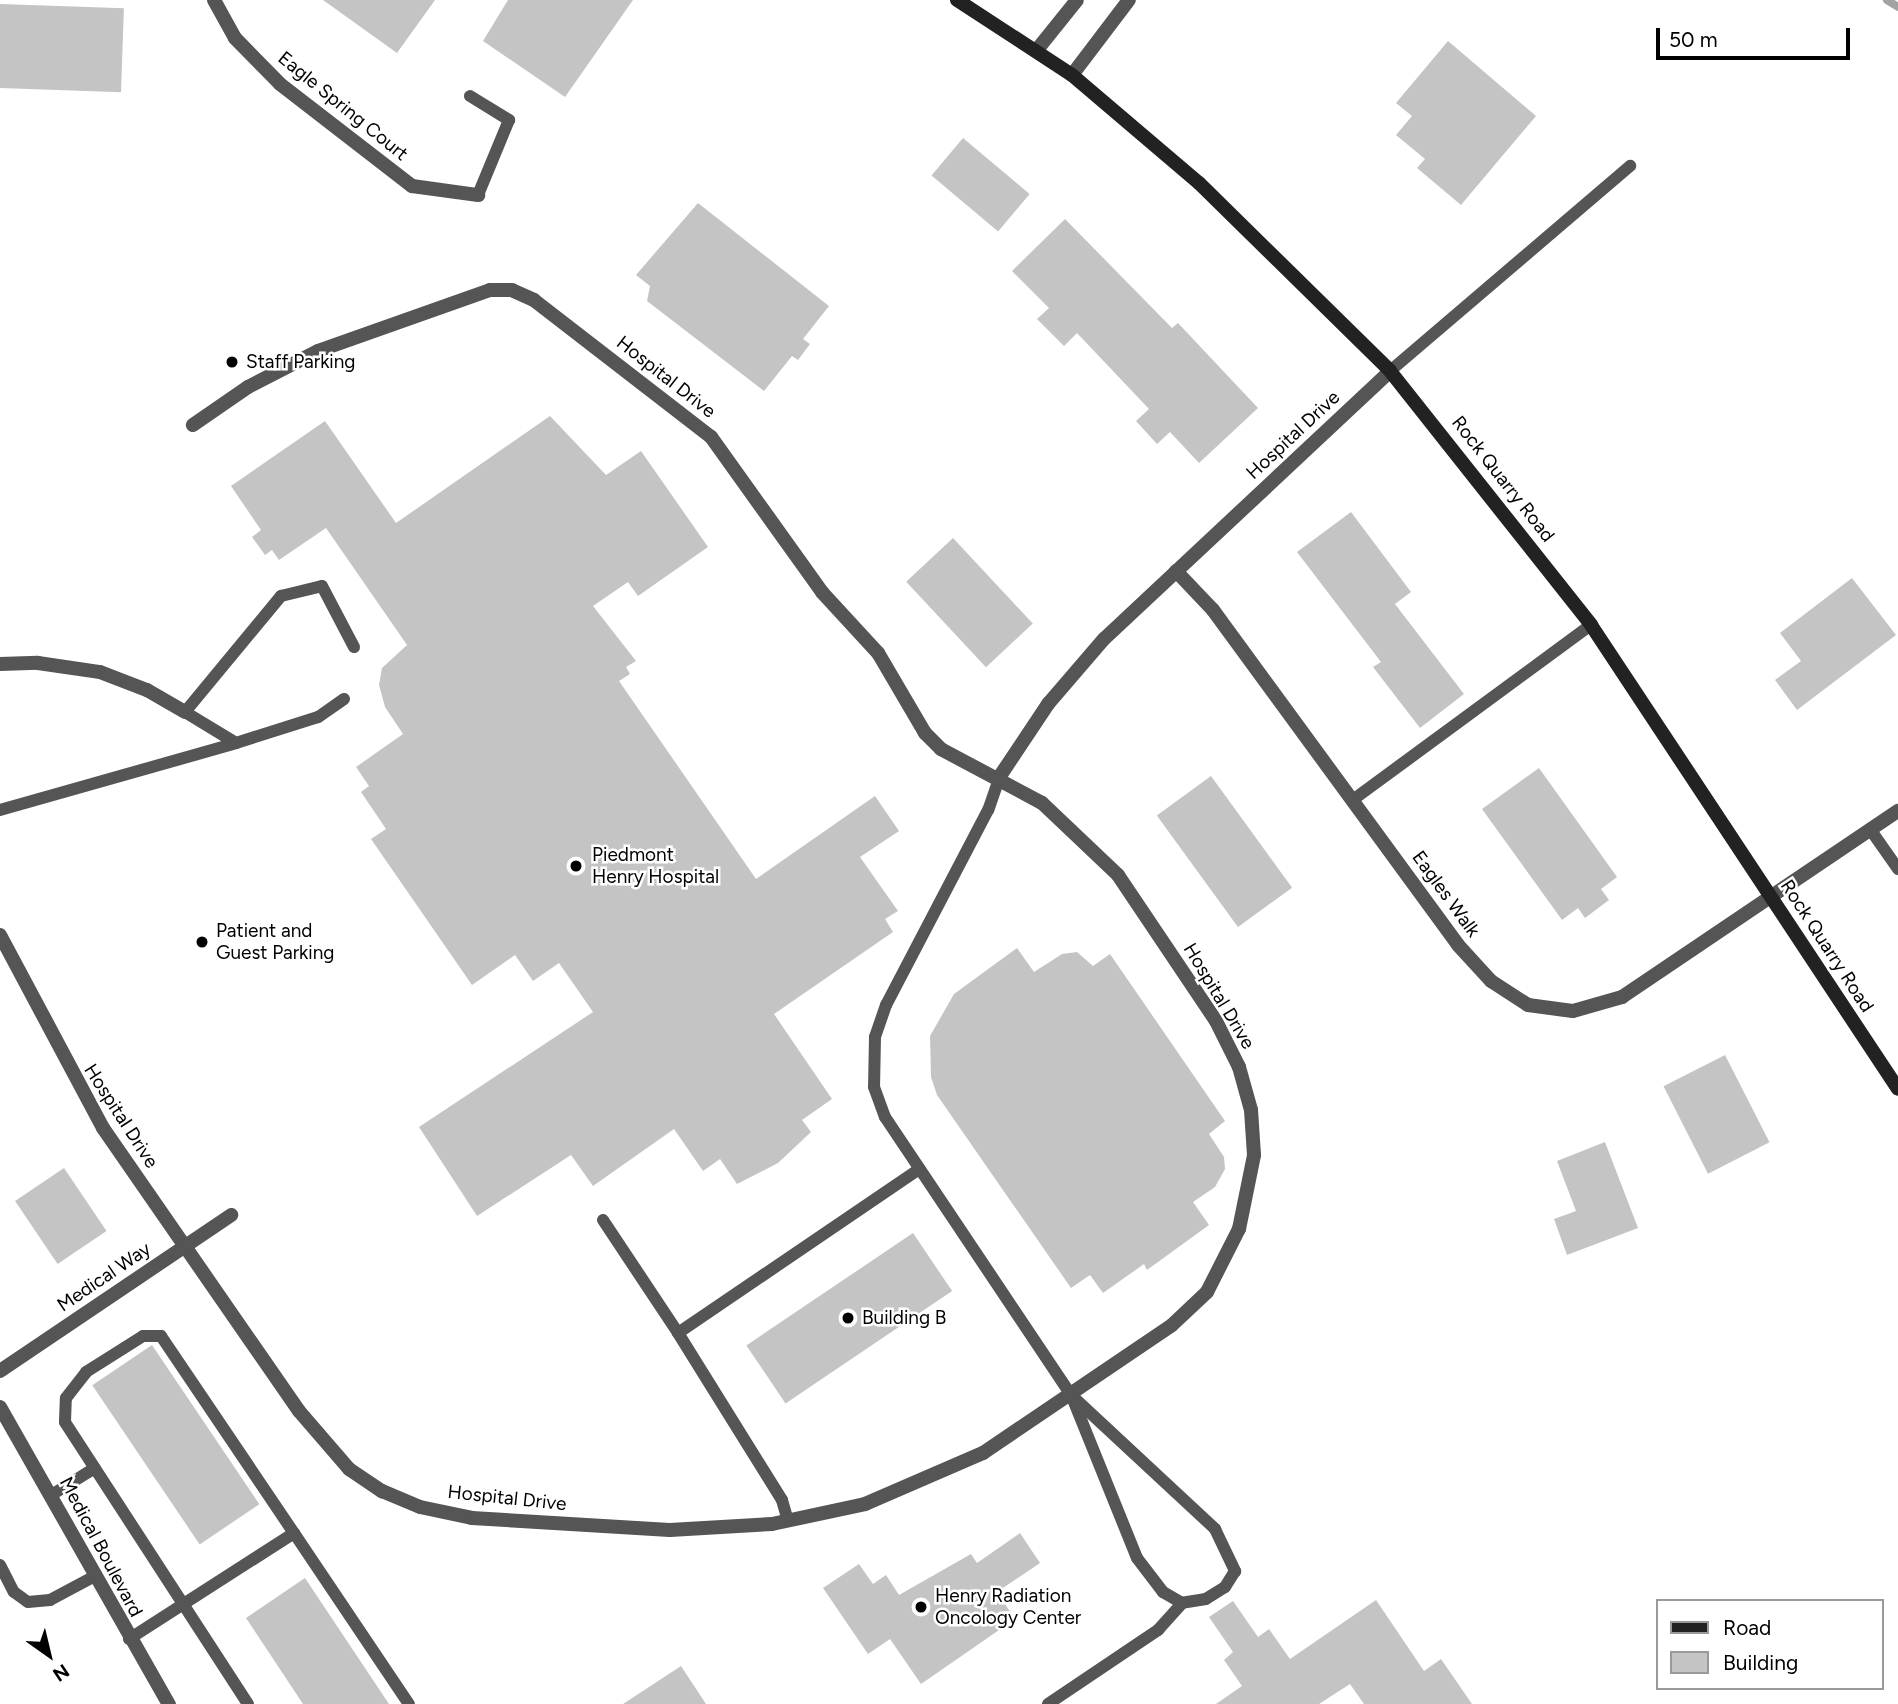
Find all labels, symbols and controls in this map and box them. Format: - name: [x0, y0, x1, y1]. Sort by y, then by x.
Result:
- scale bar: [1660, 14, 1854, 58]
- text: 50 m: [1669, 27, 1718, 52]
- street label: Eagle Spring Court: [273, 47, 413, 165]
- street label: Hospital Drive: [612, 331, 720, 423]
- place label: Staff Parking: [246, 351, 356, 373]
- marker: Staff Parking: [224, 354, 240, 370]
- street label: Hospital Drive: [1242, 386, 1344, 484]
- street label: Rock Quarry Road: [1447, 412, 1559, 546]
- place label: Piedmont Henry Hospital: [592, 844, 719, 888]
- street label: Eagles Walk: [1407, 847, 1485, 941]
- marker: Piedmont Henry Hospital: [566, 856, 586, 876]
- street label: Rock Quarry Road: [1776, 875, 1878, 1017]
- place label: Patient and Guest Parking: [216, 920, 334, 964]
- marker: Patient and Guest Parking: [194, 934, 210, 950]
- street label: Hospital Drive: [1178, 939, 1260, 1053]
- street label: Hospital Drive: [79, 1060, 163, 1172]
- street label: Medical Way: [53, 1237, 155, 1317]
- place label: Building B: [862, 1307, 946, 1329]
- marker: Building B: [840, 1310, 856, 1326]
- street label: Medical Boulevard: [54, 1473, 148, 1621]
- street label: Hospital Drive: [446, 1480, 568, 1516]
- place label: Henry Radiation Oncology Center: [935, 1585, 1081, 1629]
- marker: Henry Radiation Oncology Center: [913, 1599, 929, 1615]
- legend: [1657, 1599, 1884, 1690]
- text: Road: [1723, 1615, 1771, 1640]
- north arrow: [14, 1620, 84, 1690]
- text: Building: [1723, 1650, 1798, 1675]
- text: N: [49, 1659, 74, 1686]

